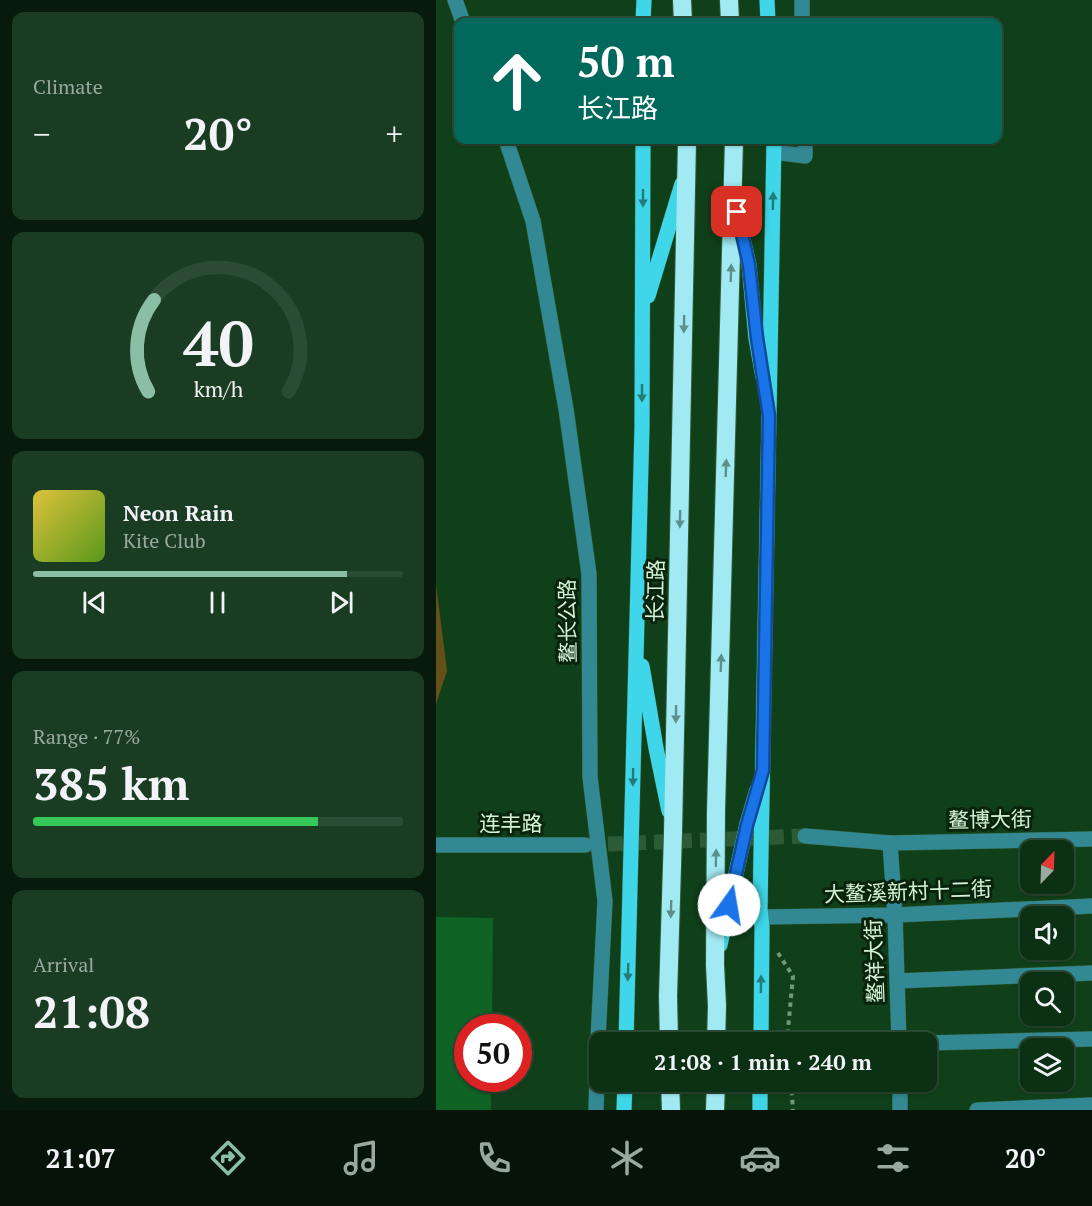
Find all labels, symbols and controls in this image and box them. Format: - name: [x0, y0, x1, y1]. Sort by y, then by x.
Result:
- text: 50 m: [577, 33, 675, 89]
- icon: ahead: [478, 42, 556, 120]
- text: Climate: [33, 73, 103, 100]
- text: 长江路: [577, 90, 658, 126]
- text: 20°: [183, 103, 253, 163]
- text: −: [33, 112, 51, 155]
- text: +: [385, 112, 403, 155]
- pin: [711, 186, 762, 237]
- one-way arrow: [638, 188, 648, 207]
- one-way arrow: [768, 192, 778, 211]
- icon: arrive: [720, 195, 753, 228]
- one-way arrow: [726, 264, 736, 283]
- text: 40: [183, 302, 253, 385]
- one-way arrow: [679, 314, 688, 333]
- text: km/h: [193, 376, 243, 404]
- one-way arrow: [637, 383, 647, 402]
- one-way arrow: [721, 459, 731, 478]
- text: Neon Rain: [123, 498, 234, 527]
- one-way arrow: [675, 509, 684, 528]
- text: Kite Club: [123, 527, 206, 554]
- street label: 长江路: [640, 559, 670, 623]
- street label: 鳌长公路: [552, 579, 582, 663]
- icon: previous: [78, 586, 111, 619]
- icon: pause: [201, 586, 234, 619]
- icon: next: [325, 586, 358, 619]
- one-way arrow: [716, 654, 725, 673]
- one-way arrow: [671, 704, 680, 723]
- text: Range · 77%: [33, 723, 140, 750]
- text: 385 km: [33, 753, 189, 813]
- one-way arrow: [629, 767, 638, 786]
- street label: 鳌博大街: [948, 804, 1032, 834]
- street label: 连丰路: [480, 809, 543, 837]
- north arrow: [1020, 840, 1074, 894]
- map controls: [1020, 840, 1074, 1092]
- one-way arrow: [711, 849, 721, 868]
- position arrow: [697, 873, 761, 937]
- street label: 大鳌溪新村十二街: [824, 874, 992, 908]
- one-way arrow: [666, 899, 676, 918]
- button: sound: [1020, 906, 1074, 960]
- street label: 鳌祥大街: [859, 919, 889, 1003]
- text: Arrival: [33, 951, 94, 978]
- one-way arrow: [624, 962, 633, 981]
- button: search: [1020, 972, 1074, 1026]
- one-way arrow: [756, 975, 766, 994]
- text: 21:08: [33, 981, 150, 1041]
- speed limit sign: 50: [454, 1014, 532, 1092]
- button: layers: [1020, 1038, 1074, 1092]
- text: 21:08 · 1 min · 240 m: [654, 1047, 872, 1076]
- icon: directions: [207, 1137, 249, 1179]
- icon: music: [340, 1137, 382, 1179]
- icon: phone: [473, 1137, 515, 1179]
- icon: climate: [606, 1137, 648, 1179]
- icon: car: [739, 1137, 781, 1179]
- icon: filters: [872, 1137, 914, 1179]
- text: 21:07: [46, 1140, 116, 1176]
- text: 20°: [1005, 1140, 1046, 1176]

